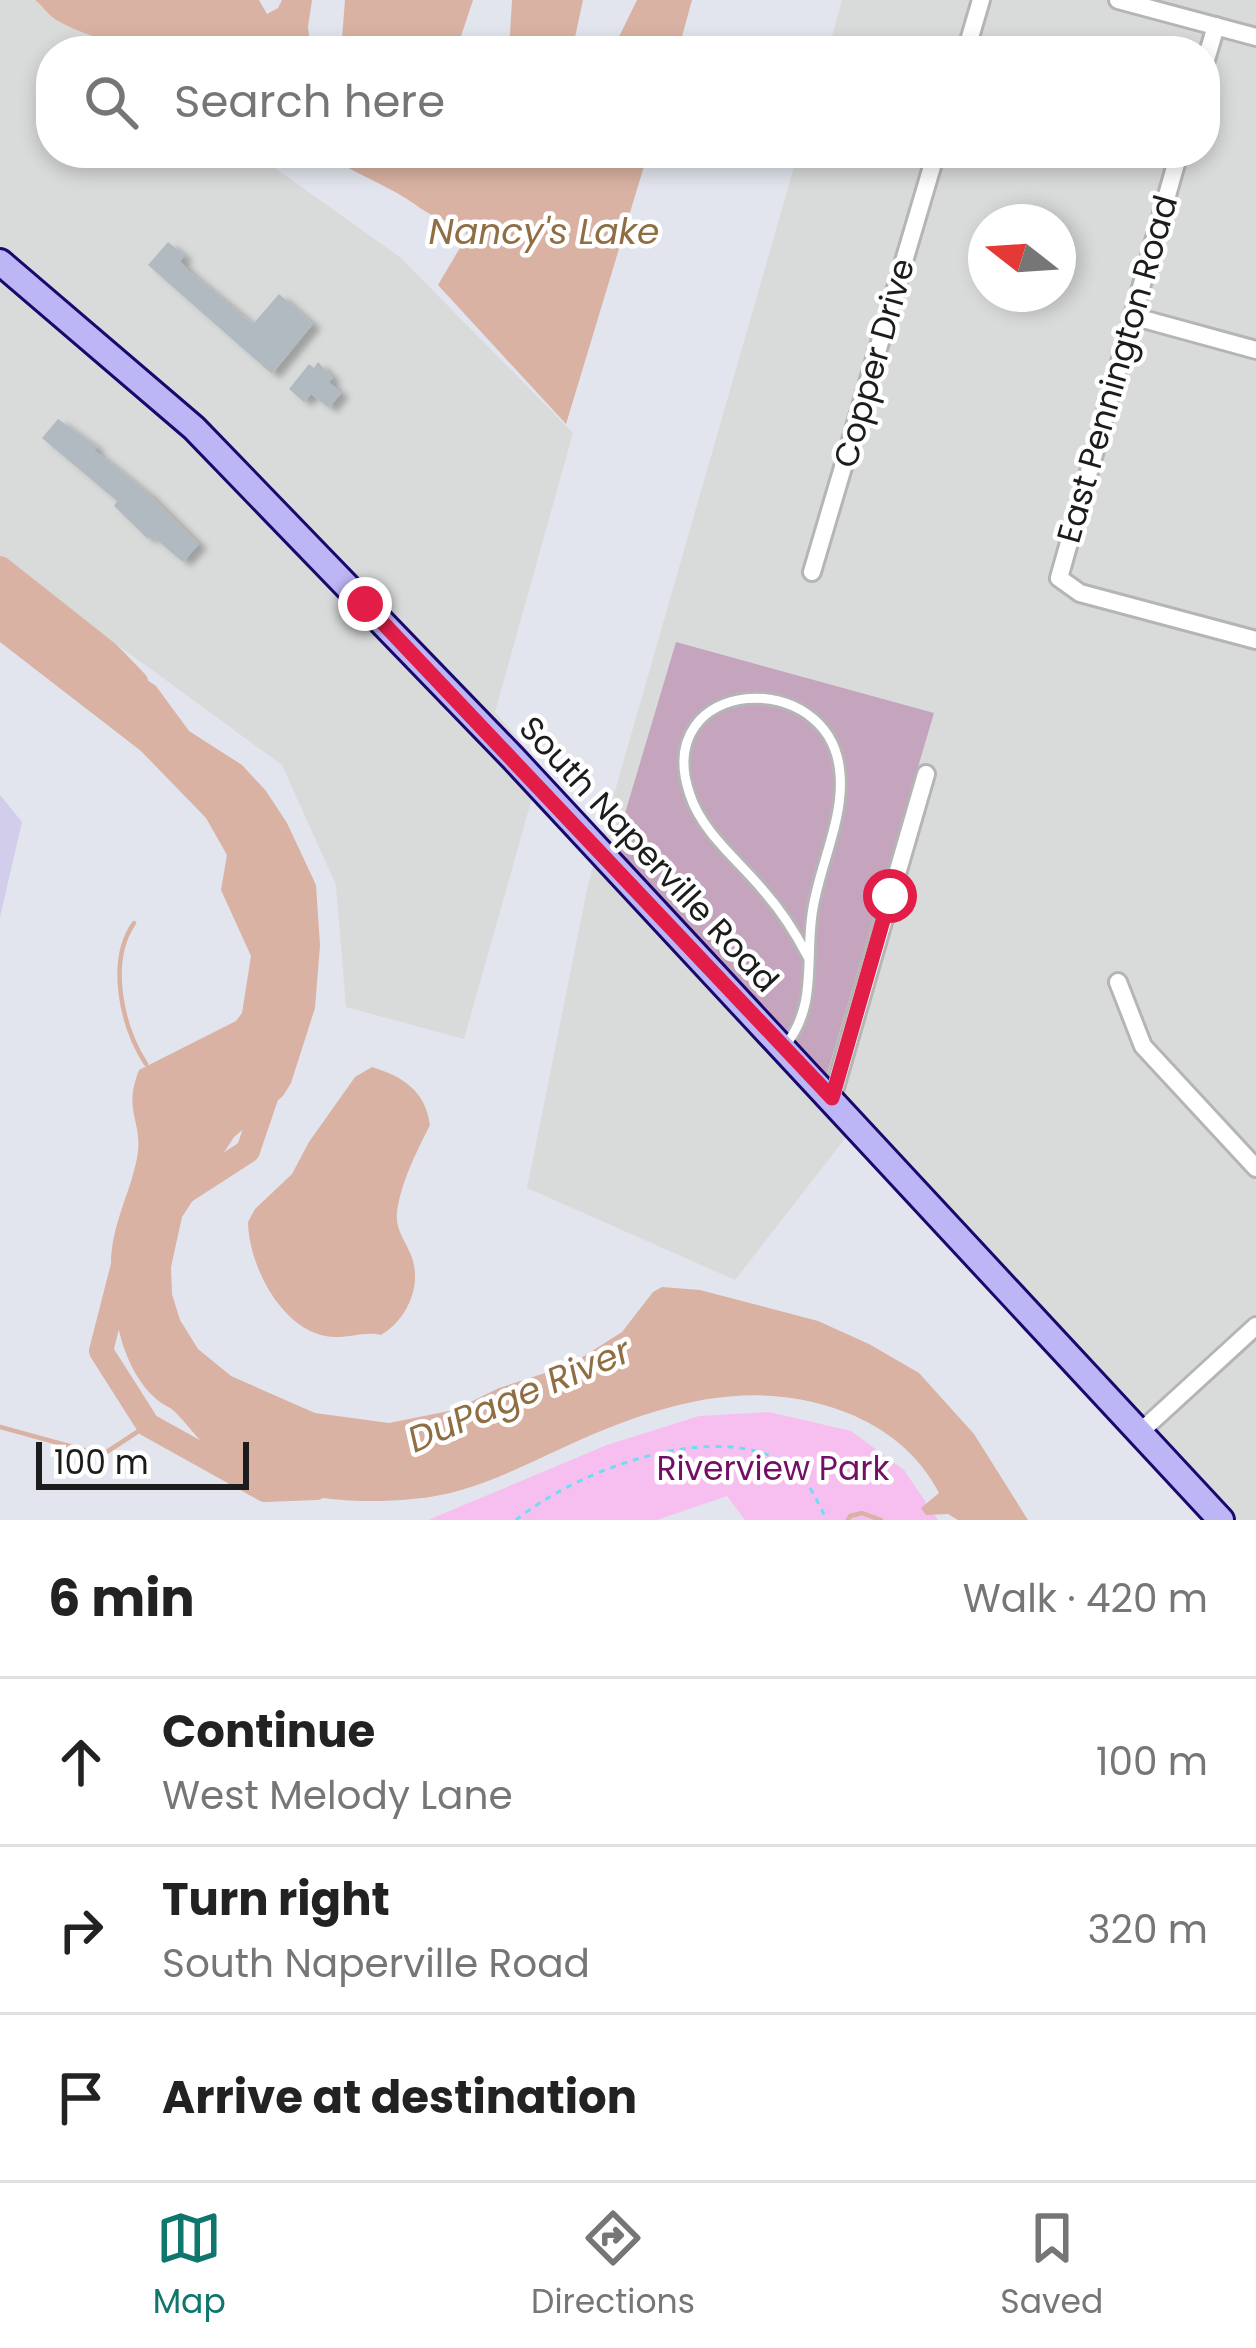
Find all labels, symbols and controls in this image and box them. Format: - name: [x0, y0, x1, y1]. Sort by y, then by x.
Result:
- search box: [36, 36, 1220, 168]
- icon: search: [78, 69, 144, 135]
- text: Search here: [174, 70, 445, 133]
- street label: East Pennington Road: [1045, 190, 1189, 548]
- north arrow: [968, 204, 1076, 312]
- water label: Nancy's Lake: [429, 206, 659, 257]
- street label: Copper Drive: [822, 253, 926, 473]
- route end: [338, 577, 392, 631]
- street label: South Naperville Road: [508, 706, 790, 1002]
- route start: [863, 869, 917, 923]
- water label: DuPage River: [400, 1324, 640, 1465]
- scale bar: [36, 1436, 249, 1489]
- text: 100 m: [54, 1439, 149, 1486]
- park label: Riverview Park: [656, 1445, 890, 1492]
- text: 6 min: [48, 1562, 195, 1634]
- text: Walk · 420 m: [963, 1571, 1208, 1626]
- text: Continue: [162, 1700, 375, 1763]
- icon: ahead: [48, 1729, 114, 1795]
- text: 100 m: [1096, 1734, 1208, 1789]
- text: West Melody Lane: [162, 1768, 513, 1823]
- text: Turn right: [162, 1868, 390, 1931]
- icon: right: [48, 1897, 114, 1963]
- text: 320 m: [1088, 1902, 1208, 1957]
- text: South Naperville Road: [162, 1936, 590, 1991]
- icon: arrive: [48, 2065, 114, 2131]
- text: Arrive at destination: [162, 2066, 637, 2129]
- tab: Map: [153, 2205, 226, 2327]
- tab: Directions: [531, 2205, 695, 2327]
- tab: Saved: [1000, 2205, 1103, 2327]

